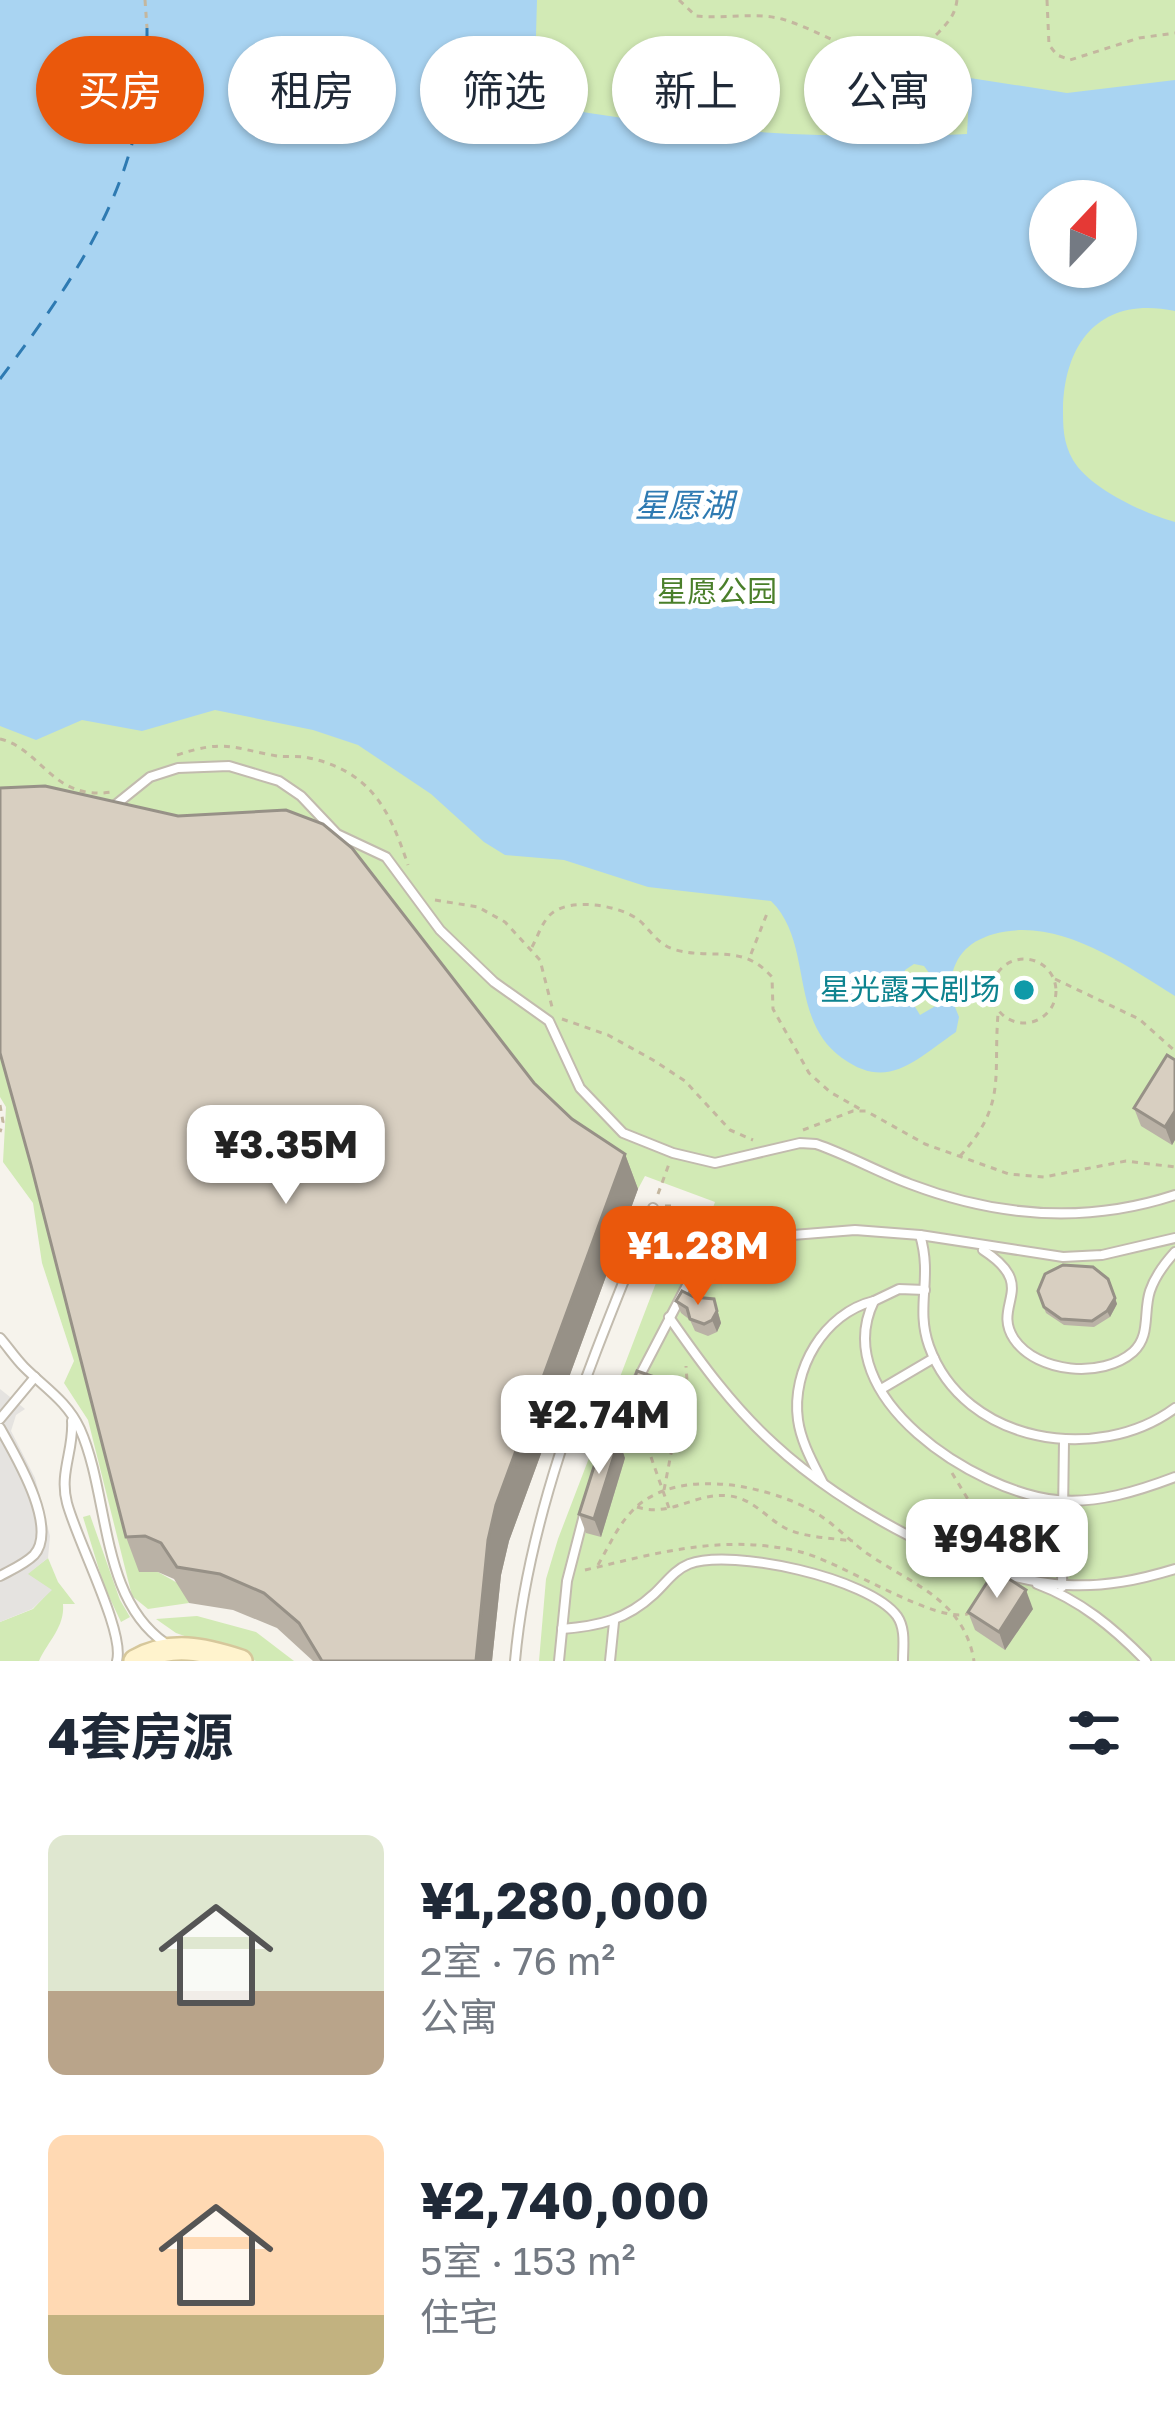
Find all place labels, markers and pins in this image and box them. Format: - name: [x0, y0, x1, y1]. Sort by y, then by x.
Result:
- place label: 星光露天剧场: [820, 971, 1000, 1007]
- marker: 星光露天剧场: [1011, 977, 1037, 1003]
- pin: ¥3.35M: [188, 1105, 384, 1207]
- pin: ¥1.28M: [600, 1206, 796, 1308]
- pin: ¥2.74M: [501, 1375, 697, 1477]
- pin: ¥948K: [913, 1499, 1081, 1601]

